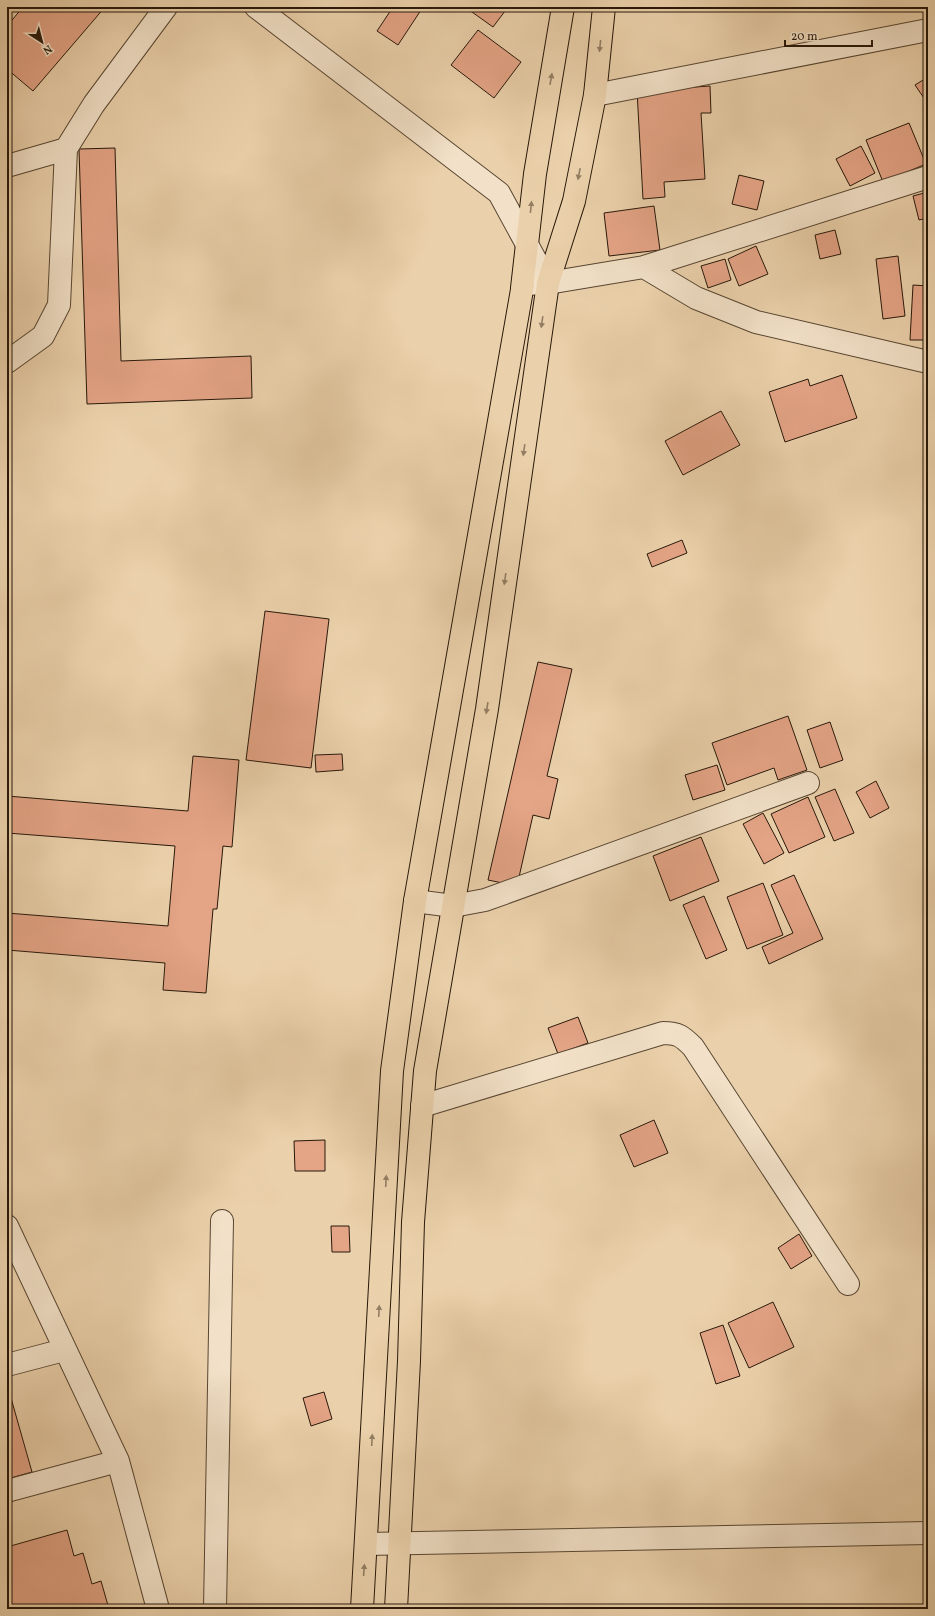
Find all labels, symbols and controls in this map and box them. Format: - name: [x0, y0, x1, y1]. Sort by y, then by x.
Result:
- north arrow: [22, 22, 62, 62]
- scale bar: [785, 22, 872, 48]
- text: 20 m: [791, 29, 818, 45]
- text: N: [39, 40, 55, 57]
- one-way arrow: [597, 40, 603, 52]
- one-way arrow: [548, 73, 554, 85]
- one-way arrow: [576, 168, 582, 180]
- one-way arrow: [528, 201, 534, 213]
- one-way arrow: [539, 315, 545, 328]
- one-way arrow: [521, 444, 527, 456]
- one-way arrow: [502, 573, 508, 585]
- one-way arrow: [484, 701, 490, 714]
- one-way arrow: [383, 1174, 389, 1187]
- one-way arrow: [376, 1304, 382, 1317]
- one-way arrow: [369, 1433, 375, 1446]
- one-way arrow: [361, 1564, 368, 1576]

